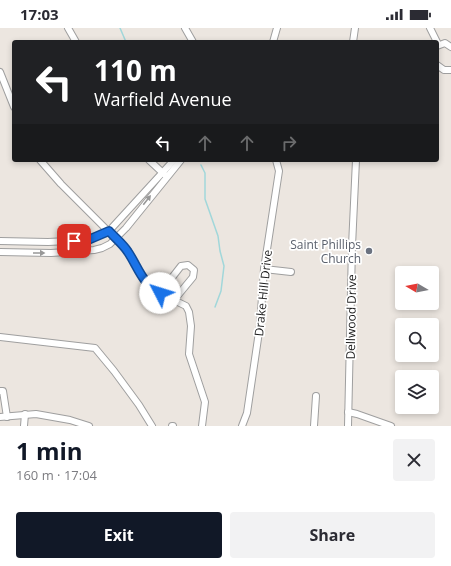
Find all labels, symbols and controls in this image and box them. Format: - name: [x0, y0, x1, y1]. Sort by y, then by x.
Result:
- text: 17:03: [20, 4, 59, 24]
- text: 110 m: [94, 51, 177, 89]
- icon: left: [28, 56, 80, 108]
- text: Warfield Avenue: [94, 87, 232, 111]
- icon: left: [152, 132, 174, 154]
- icon: ahead: [194, 132, 216, 154]
- icon: ahead: [236, 132, 258, 154]
- icon: right: [278, 132, 300, 154]
- one-way arrow: [143, 195, 152, 206]
- pin: [57, 224, 91, 258]
- icon: arrive: [63, 230, 85, 252]
- place label: Saint Phillips Church: [290, 236, 361, 267]
- marker: Saint Phillips Church: [364, 246, 374, 256]
- street label: Drake Hill Drive: [250, 249, 276, 337]
- one-way arrow: [33, 250, 46, 256]
- north arrow: [395, 266, 439, 310]
- map controls: [395, 266, 439, 414]
- position arrow: [139, 272, 181, 314]
- street label: Dellwood Drive: [342, 274, 360, 360]
- button: search: [395, 318, 439, 362]
- button: layers: [395, 370, 439, 414]
- text: 1 min: [16, 434, 83, 467]
- button: close: [393, 439, 435, 481]
- text: 160 m · 17:04: [16, 466, 97, 484]
- button: Exit: [16, 512, 222, 558]
- button: Share: [230, 512, 435, 558]

